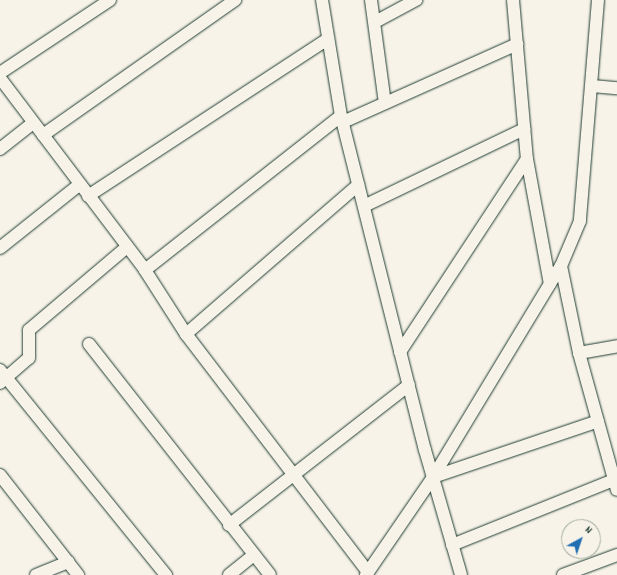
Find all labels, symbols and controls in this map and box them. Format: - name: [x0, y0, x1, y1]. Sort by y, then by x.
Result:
- north arrow: [561, 519, 601, 559]
- text: N: [581, 523, 595, 538]

